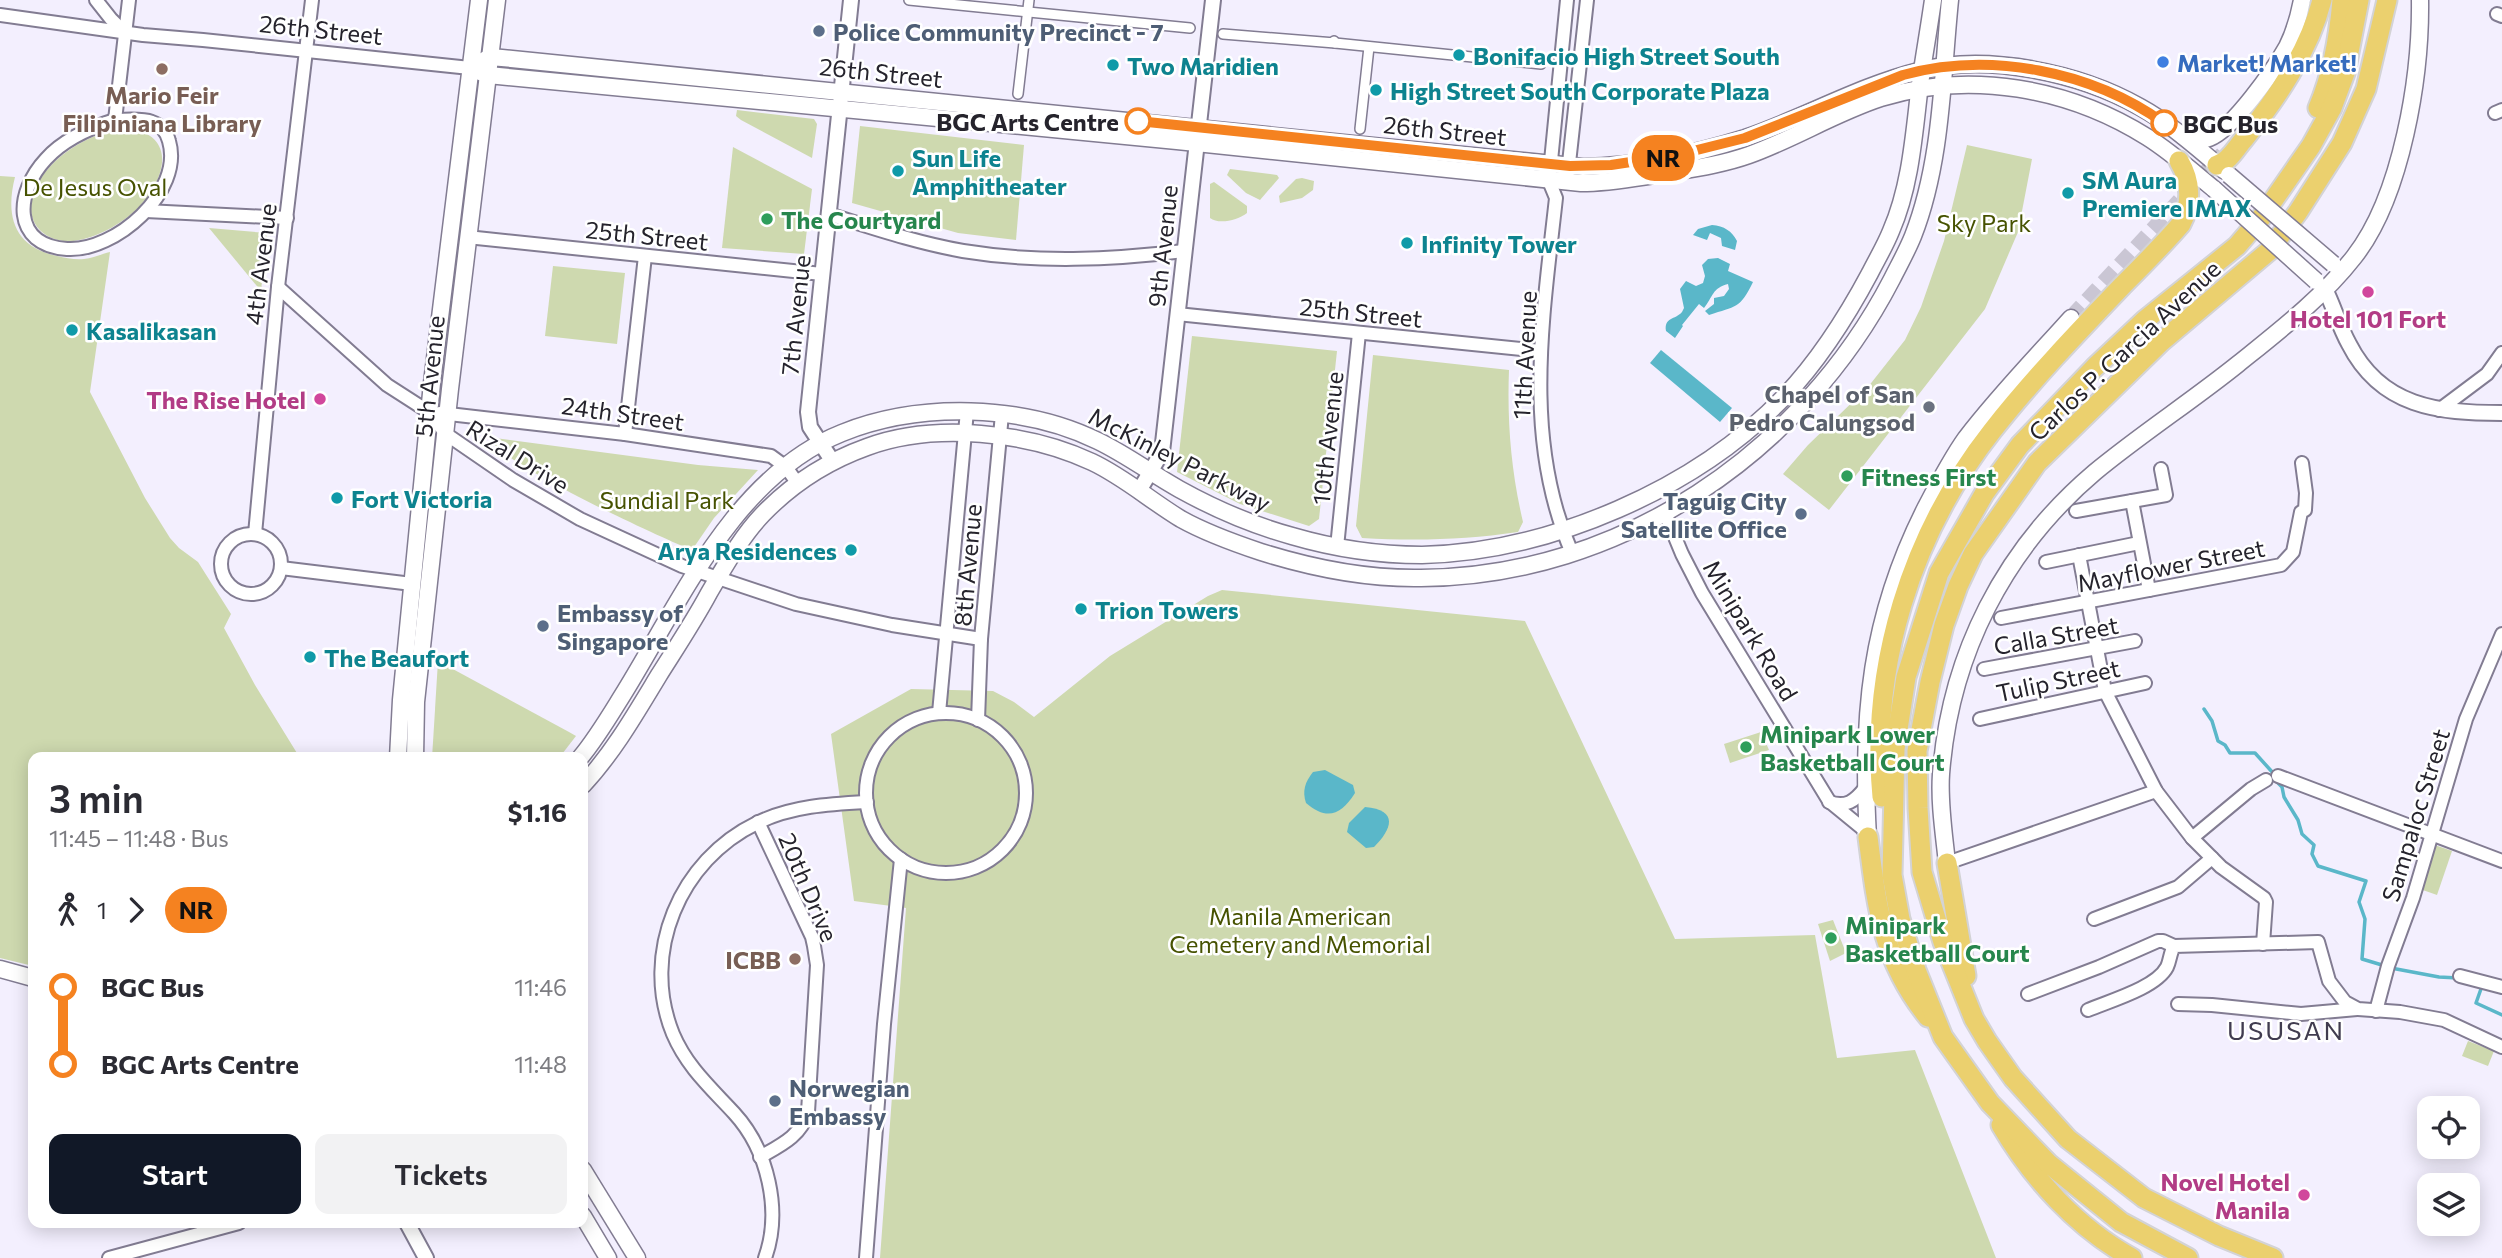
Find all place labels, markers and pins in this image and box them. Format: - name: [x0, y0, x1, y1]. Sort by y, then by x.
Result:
- place label: Police Community Precinct - 7: [833, 17, 1164, 46]
- marker: Police Community Precinct - 7: [811, 23, 827, 39]
- place label: Bonifacio High Street South: [1473, 41, 1780, 70]
- marker: Bonifacio High Street South: [1451, 47, 1467, 63]
- place label: Market! Market!: [2177, 48, 2357, 77]
- place label: Two Maridien: [1127, 51, 1279, 80]
- marker: Market! Market!: [2155, 54, 2171, 70]
- marker: Two Maridien: [1105, 57, 1121, 73]
- marker: Mario Feir Filipiniana Library: [154, 61, 170, 77]
- place label: High Street South Corporate Plaza: [1390, 76, 1770, 105]
- place label: Mario Feir Filipiniana Library: [62, 80, 262, 137]
- marker: High Street South Corporate Plaza: [1368, 82, 1384, 98]
- place label: BGC Arts Centre: [936, 107, 1119, 136]
- marker: BGC Arts Centre: [1125, 108, 1151, 134]
- place label: BGC Bus: [2183, 109, 2278, 138]
- marker: BGC Bus: [2151, 110, 2177, 136]
- place label: Sun Life Amphitheater: [912, 143, 1067, 200]
- marker: Sun Life Amphitheater: [890, 163, 906, 179]
- place label: SM Aura Premiere IMAX: [2082, 165, 2252, 222]
- marker: SM Aura Premiere IMAX: [2060, 185, 2076, 201]
- place label: The Courtyard: [781, 205, 941, 234]
- marker: The Courtyard: [759, 211, 775, 227]
- place label: Infinity Tower: [1421, 229, 1577, 258]
- marker: Infinity Tower: [1399, 235, 1415, 251]
- marker: Hotel 101 Fort: [2360, 284, 2376, 300]
- place label: Hotel 101 Fort: [2290, 304, 2446, 333]
- place label: Kasalikasan: [86, 316, 217, 345]
- marker: Kasalikasan: [64, 322, 80, 338]
- place label: Chapel of San Pedro Calungsod: [1729, 379, 1915, 436]
- place label: The Rise Hotel: [146, 385, 306, 414]
- marker: The Rise Hotel: [312, 391, 328, 407]
- marker: Chapel of San Pedro Calungsod: [1921, 399, 1937, 415]
- place label: Fitness First: [1861, 462, 1996, 491]
- marker: Fitness First: [1839, 468, 1855, 484]
- place label: Fort Victoria: [351, 484, 493, 513]
- place label: Taguig City Satellite Office: [1621, 486, 1787, 543]
- marker: Fort Victoria: [329, 490, 345, 506]
- marker: Taguig City Satellite Office: [1793, 506, 1809, 522]
- place label: Arya Residences: [657, 536, 837, 565]
- marker: Arya Residences: [843, 542, 859, 558]
- place label: Trion Towers: [1095, 595, 1239, 624]
- place label: Embassy of Singapore: [557, 598, 683, 655]
- marker: Trion Towers: [1073, 601, 1089, 617]
- marker: Embassy of Singapore: [535, 618, 551, 634]
- place label: The Beaufort: [324, 643, 469, 672]
- marker: The Beaufort: [302, 649, 318, 665]
- place label: Minipark Lower Basketball Court: [1760, 719, 1945, 776]
- marker: Minipark Lower Basketball Court: [1738, 739, 1754, 755]
- place label: Minipark Basketball Court: [1845, 910, 2030, 967]
- marker: Minipark Basketball Court: [1823, 930, 1839, 946]
- place label: ICBB: [725, 945, 781, 974]
- marker: ICBB: [787, 951, 803, 967]
- place label: Norwegian Embassy: [789, 1073, 910, 1130]
- marker: Norwegian Embassy: [767, 1093, 783, 1109]
- place label: Novel Hotel Manila: [2160, 1167, 2290, 1224]
- marker: Novel Hotel Manila: [2296, 1187, 2312, 1203]

